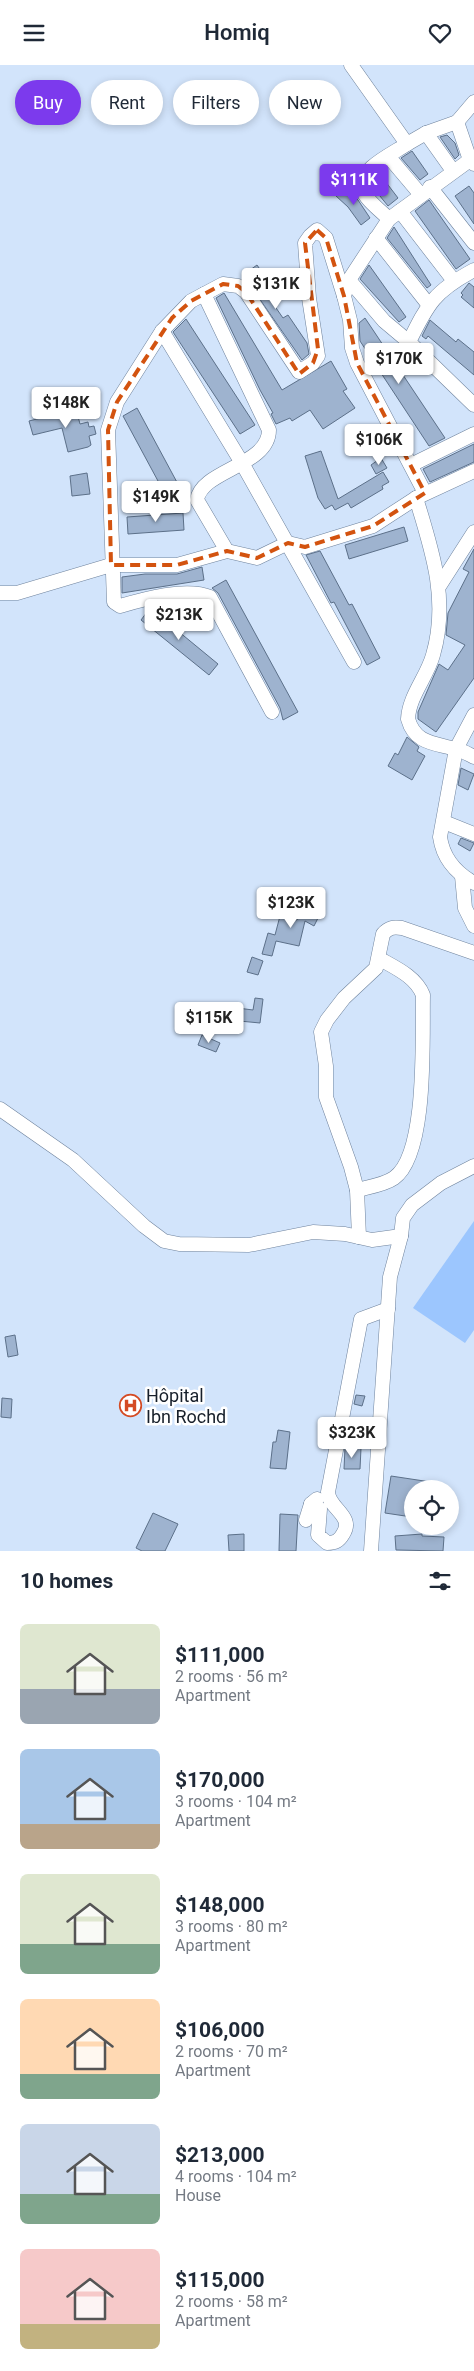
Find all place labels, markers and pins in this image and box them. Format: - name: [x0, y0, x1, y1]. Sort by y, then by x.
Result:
- pin: $111K: [319, 163, 389, 206]
- pin: $131K: [241, 267, 311, 310]
- pin: $170K: [364, 343, 434, 385]
- pin: $148K: [31, 387, 101, 429]
- pin: $106K: [344, 423, 414, 466]
- pin: $149K: [121, 481, 191, 523]
- pin: $213K: [144, 599, 214, 641]
- pin: $123K: [256, 887, 326, 929]
- pin: $115K: [174, 1001, 244, 1044]
- place label: Hôpital Ibn Rochd: [146, 1385, 226, 1427]
- hospital icon: Hôpital Ibn Rochd: [118, 1393, 142, 1417]
- pin: $323K: [317, 1417, 387, 1459]

